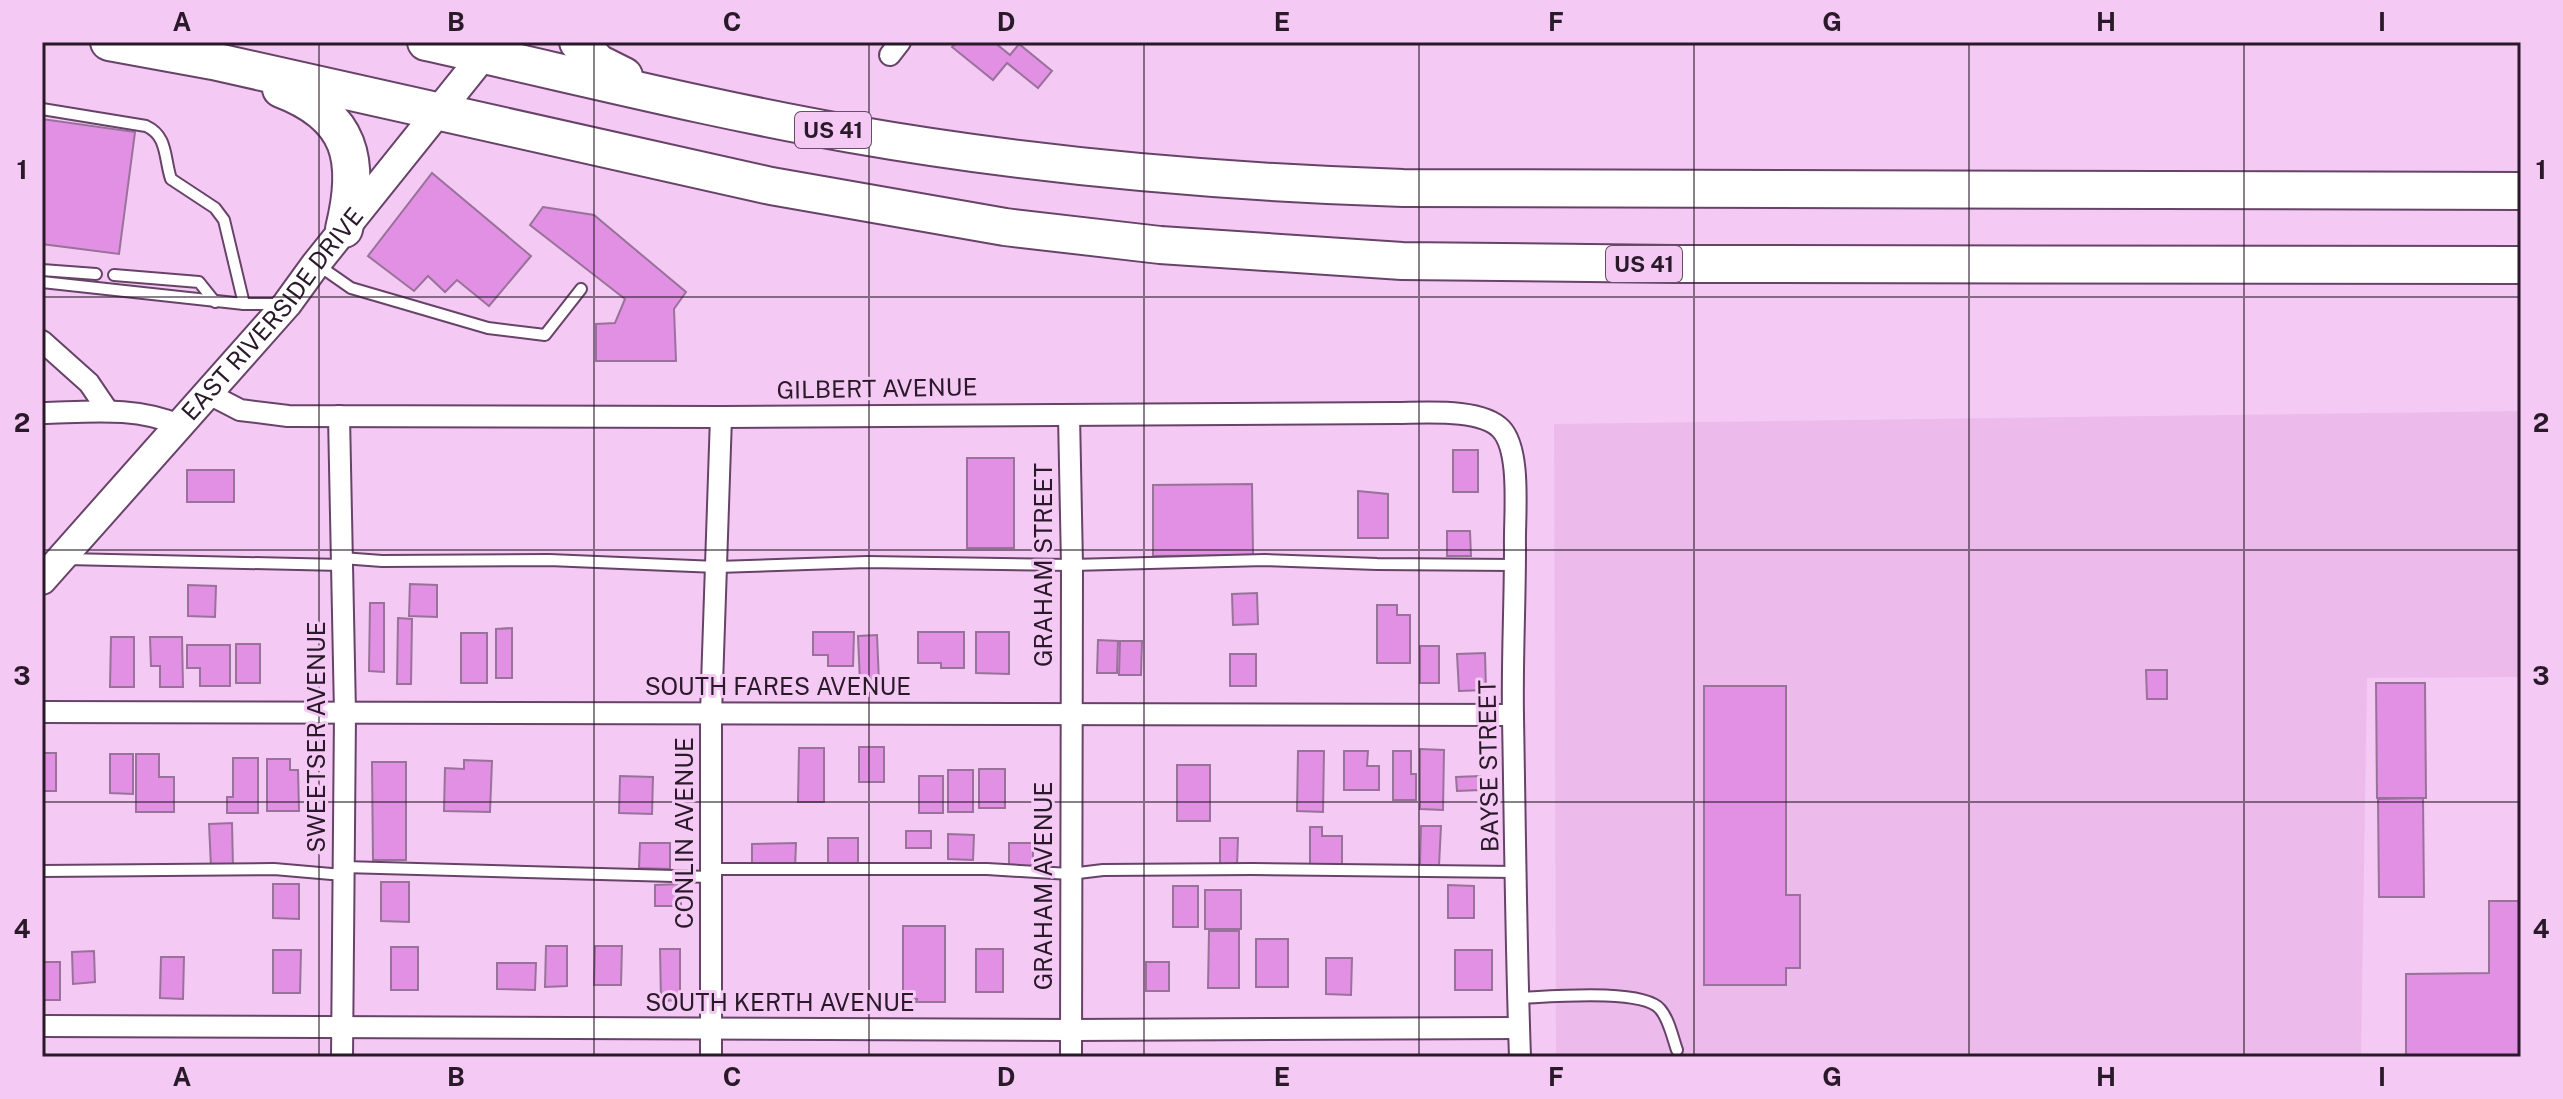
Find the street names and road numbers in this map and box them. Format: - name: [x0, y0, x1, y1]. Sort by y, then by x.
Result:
- road number: US 41: [795, 112, 871, 148]
- street label: EAST RIVERSIDE DRIVE: [175, 202, 368, 426]
- road number: US 41: [1606, 246, 1682, 282]
- street label: GILBERT AVENUE: [776, 372, 978, 404]
- street label: GRAHAM STREET: [1029, 463, 1057, 667]
- street label: SWEETSER AVENUE: [302, 621, 330, 853]
- street label: SOUTH FARES AVENUE: [645, 672, 911, 700]
- street label: BAYSE STREET: [1472, 680, 1504, 852]
- street label: CONLIN AVENUE: [670, 737, 698, 929]
- street label: GRAHAM AVENUE: [1029, 782, 1057, 990]
- street label: SOUTH KERTH AVENUE: [645, 988, 915, 1016]

